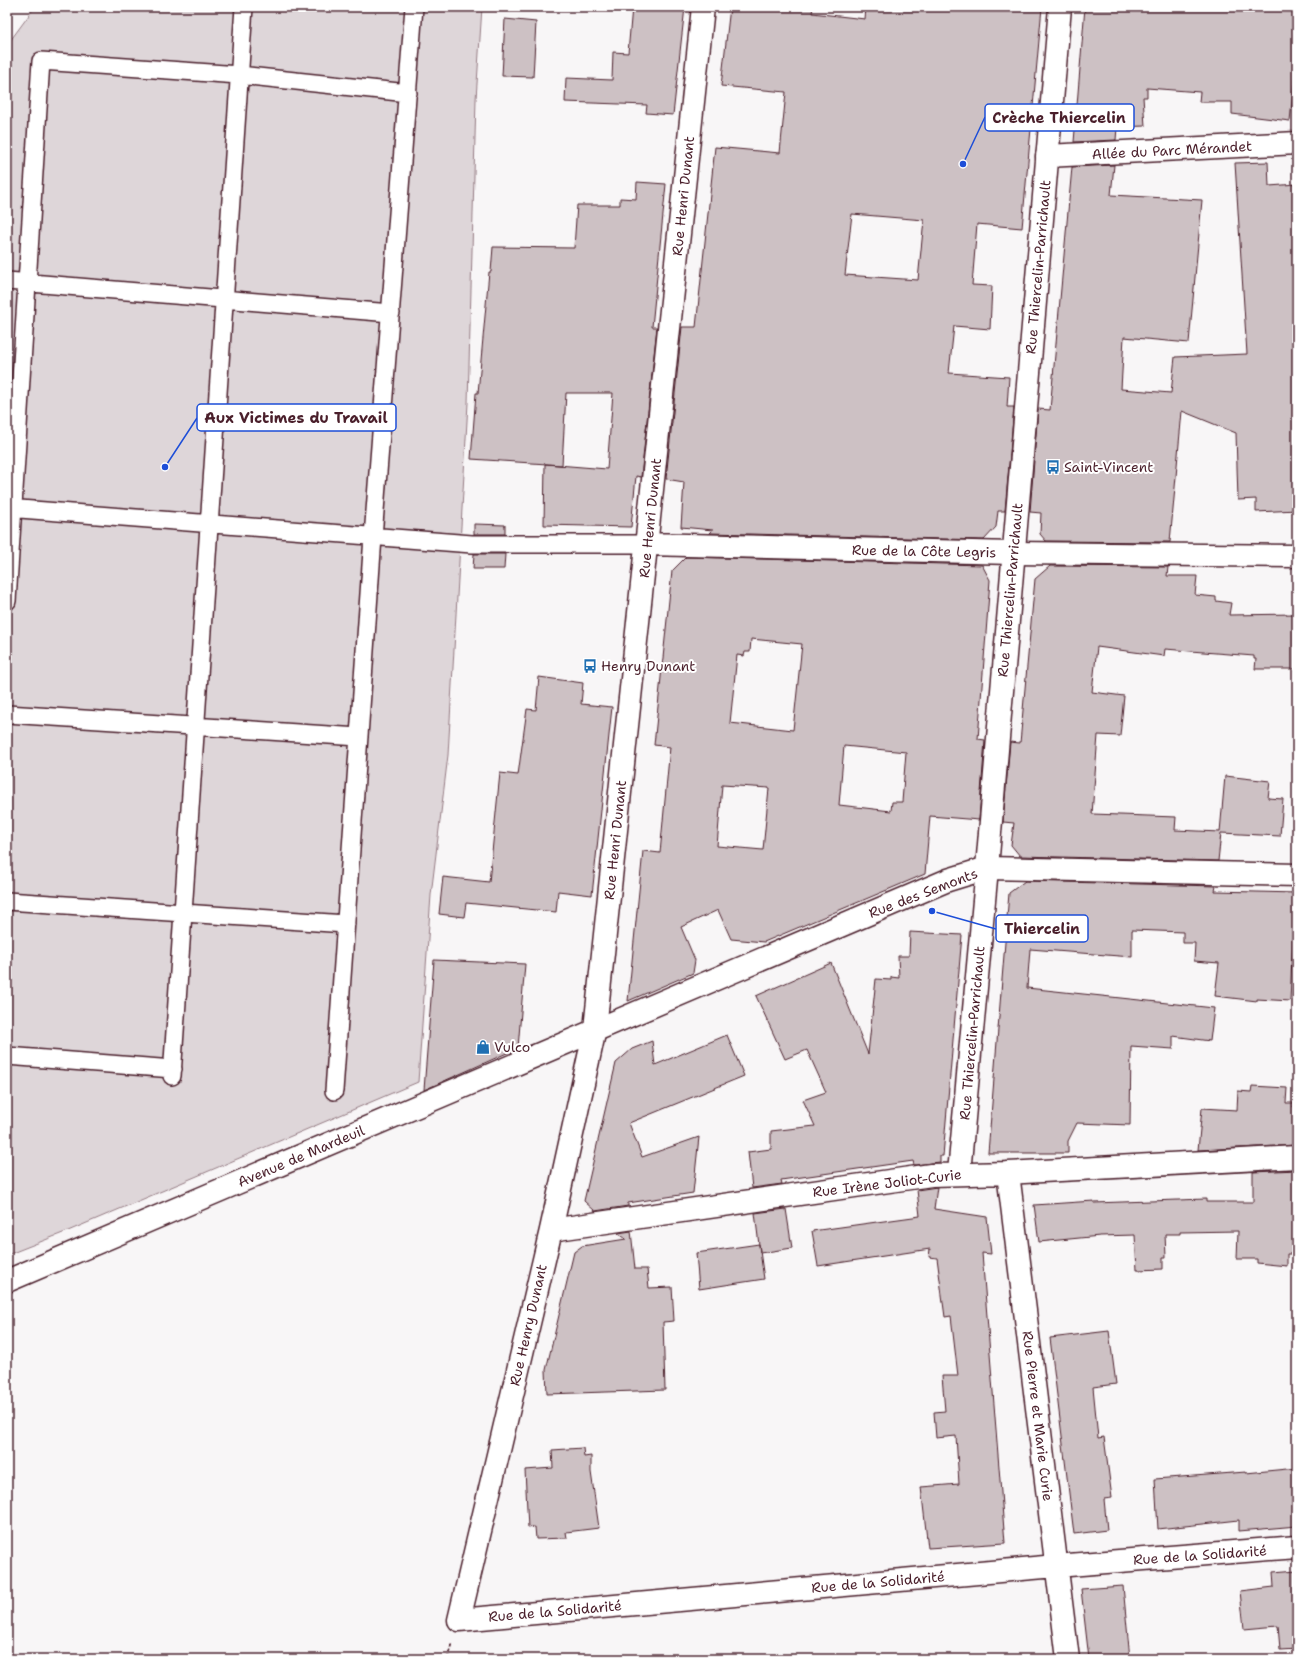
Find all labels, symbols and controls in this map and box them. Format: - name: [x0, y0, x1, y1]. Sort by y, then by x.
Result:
- callout: Crèche Thiercelin: [985, 104, 1134, 131]
- text: Crèche Thiercelin: [992, 108, 1126, 128]
- street label: Rue Henri Dunant: [668, 135, 698, 257]
- street label: Allée du Parc Mérandet: [1091, 137, 1253, 163]
- street label: Rue Thiercelin-Parrichault: [1021, 179, 1055, 355]
- callout: Aux Victimes du Travail: [197, 404, 396, 431]
- text: Aux Victimes du Travail: [204, 408, 388, 428]
- street label: Rue Henri Dunant: [635, 457, 665, 579]
- place label: Saint-Vincent: [1064, 458, 1153, 476]
- bus stop icon: Saint-Vincent: [1045, 459, 1061, 475]
- street label: Rue Thiercelin-Parrichault: [993, 502, 1027, 678]
- street label: Rue de la Côte Legris: [852, 541, 996, 561]
- place label: Henry Dunant: [601, 657, 695, 675]
- bus stop icon: Henry Dunant: [582, 658, 598, 674]
- street label: Rue Henri Dunant: [600, 779, 630, 901]
- street label: Rue des Semonts: [866, 864, 980, 922]
- callout: Thiercelin: [996, 915, 1088, 942]
- text: Thiercelin: [1004, 919, 1080, 939]
- street label: Rue Thiercelin-Parrichault: [955, 945, 989, 1121]
- place label: Vulco: [494, 1038, 530, 1056]
- shop icon: Vulco: [475, 1039, 491, 1055]
- street label: Avenue de Mardeuil: [235, 1121, 368, 1191]
- street label: Rue Irène Joliot-Curie: [811, 1165, 963, 1201]
- street label: Rue Henry Dunant: [505, 1262, 551, 1388]
- street label: Rue Pierre et Marie Curie: [1019, 1330, 1057, 1502]
- street label: Rue de la Solidarité: [1133, 1541, 1268, 1569]
- street label: Rue de la Solidarité: [810, 1567, 946, 1597]
- street label: Rue de la Solidarité: [487, 1596, 623, 1626]

